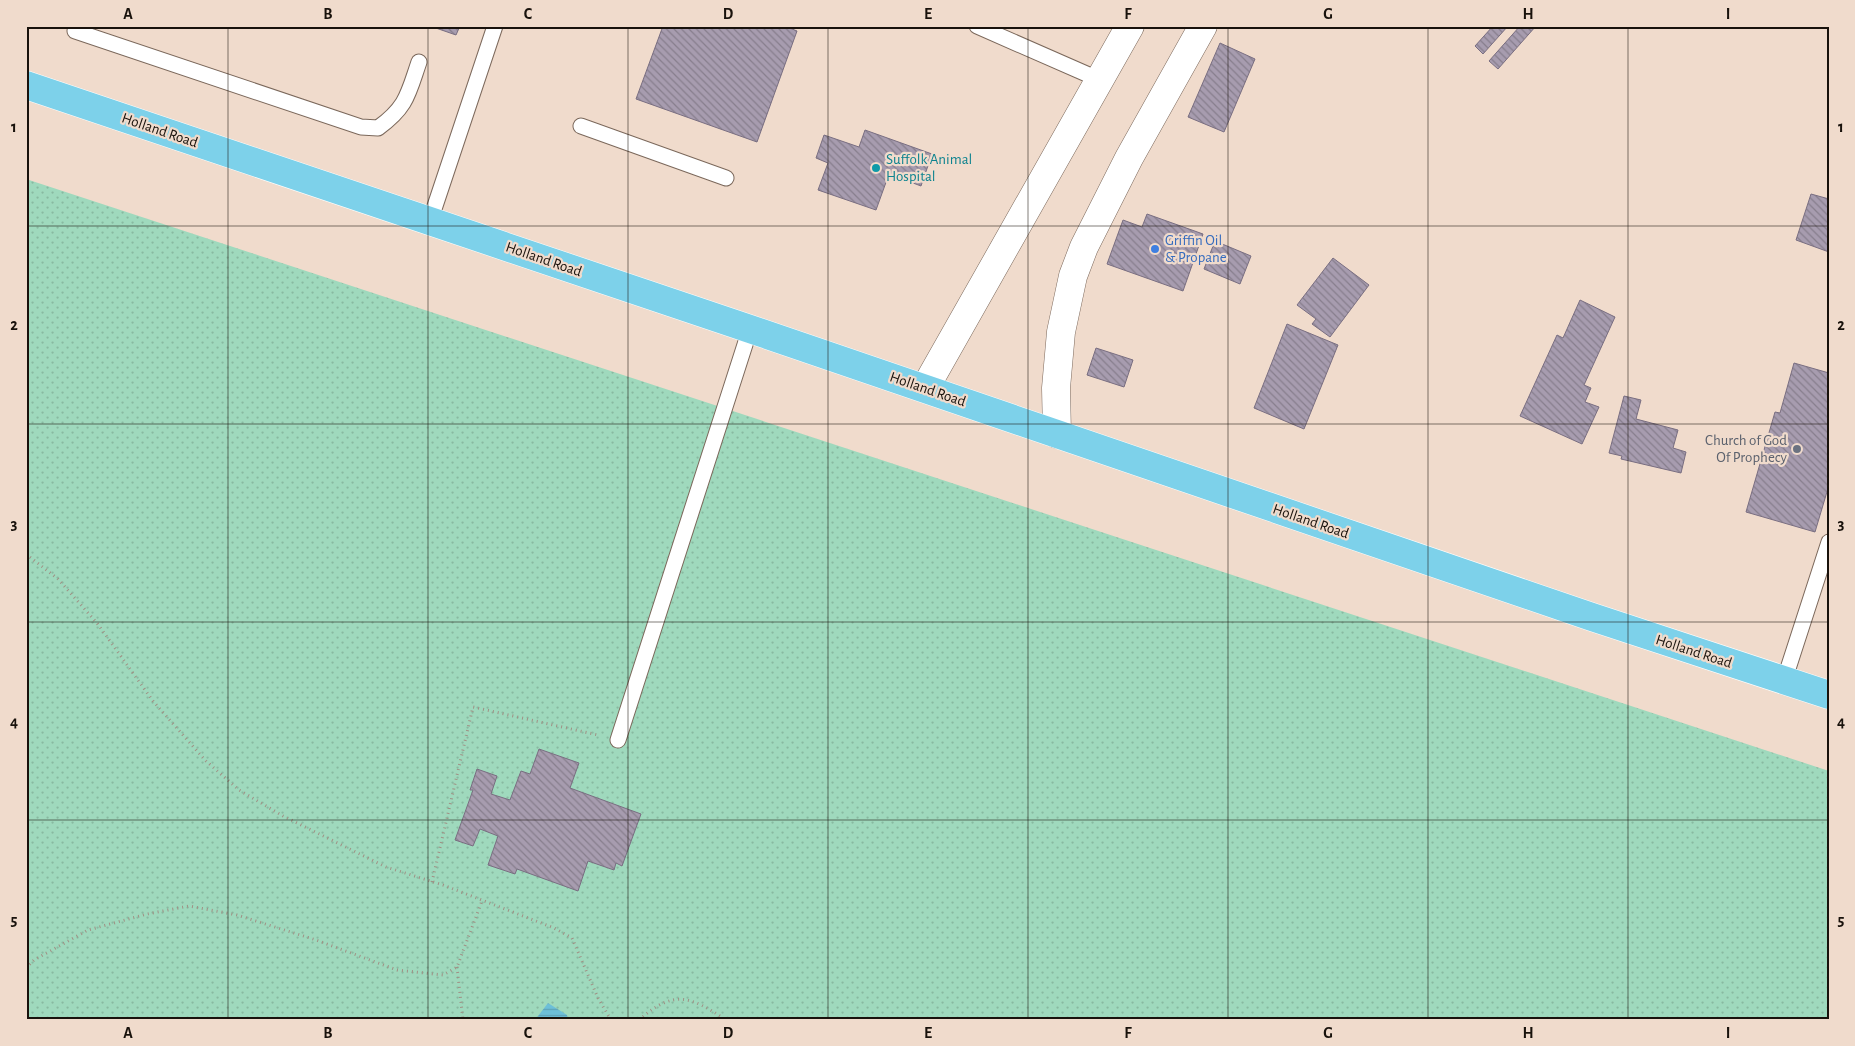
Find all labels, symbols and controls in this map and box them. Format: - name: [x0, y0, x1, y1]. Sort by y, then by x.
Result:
- text: A: [123, 6, 133, 22]
- text: B: [323, 6, 333, 22]
- text: C: [524, 6, 533, 22]
- text: D: [723, 6, 734, 22]
- text: E: [924, 6, 932, 22]
- text: F: [1124, 6, 1132, 22]
- text: G: [1323, 6, 1333, 22]
- text: H: [1522, 6, 1534, 22]
- text: I: [1726, 6, 1730, 22]
- street label: Holland Road: [120, 110, 200, 151]
- text: 1: [11, 119, 17, 135]
- text: 1: [1838, 119, 1844, 135]
- place label: Suffolk Animal Hospital: [886, 152, 972, 184]
- marker: Suffolk Animal Hospital: [870, 162, 882, 174]
- place label: Griffin Oil & Propane: [1165, 233, 1227, 265]
- street label: Holland Road: [504, 239, 584, 280]
- marker: Griffin Oil & Propane: [1149, 243, 1161, 255]
- text: 2: [10, 317, 18, 333]
- text: 2: [1837, 317, 1845, 333]
- street label: Holland Road: [888, 369, 968, 410]
- place label: Church of God Of Prophecy: [1705, 433, 1788, 465]
- marker: Church of God Of Prophecy: [1791, 443, 1803, 455]
- street label: Holland Road: [1271, 501, 1351, 542]
- text: 3: [11, 516, 18, 532]
- text: 3: [1838, 516, 1845, 532]
- street label: Holland Road: [1654, 632, 1734, 671]
- text: 4: [10, 714, 18, 730]
- text: 4: [1837, 714, 1845, 730]
- text: 5: [11, 912, 18, 928]
- text: 5: [1838, 912, 1845, 928]
- text: A: [123, 1025, 133, 1041]
- text: B: [323, 1025, 333, 1041]
- text: C: [524, 1025, 533, 1041]
- text: D: [723, 1025, 734, 1041]
- text: E: [924, 1025, 932, 1041]
- text: F: [1124, 1025, 1132, 1041]
- text: G: [1323, 1025, 1333, 1041]
- text: H: [1522, 1025, 1534, 1041]
- text: I: [1726, 1025, 1730, 1041]

